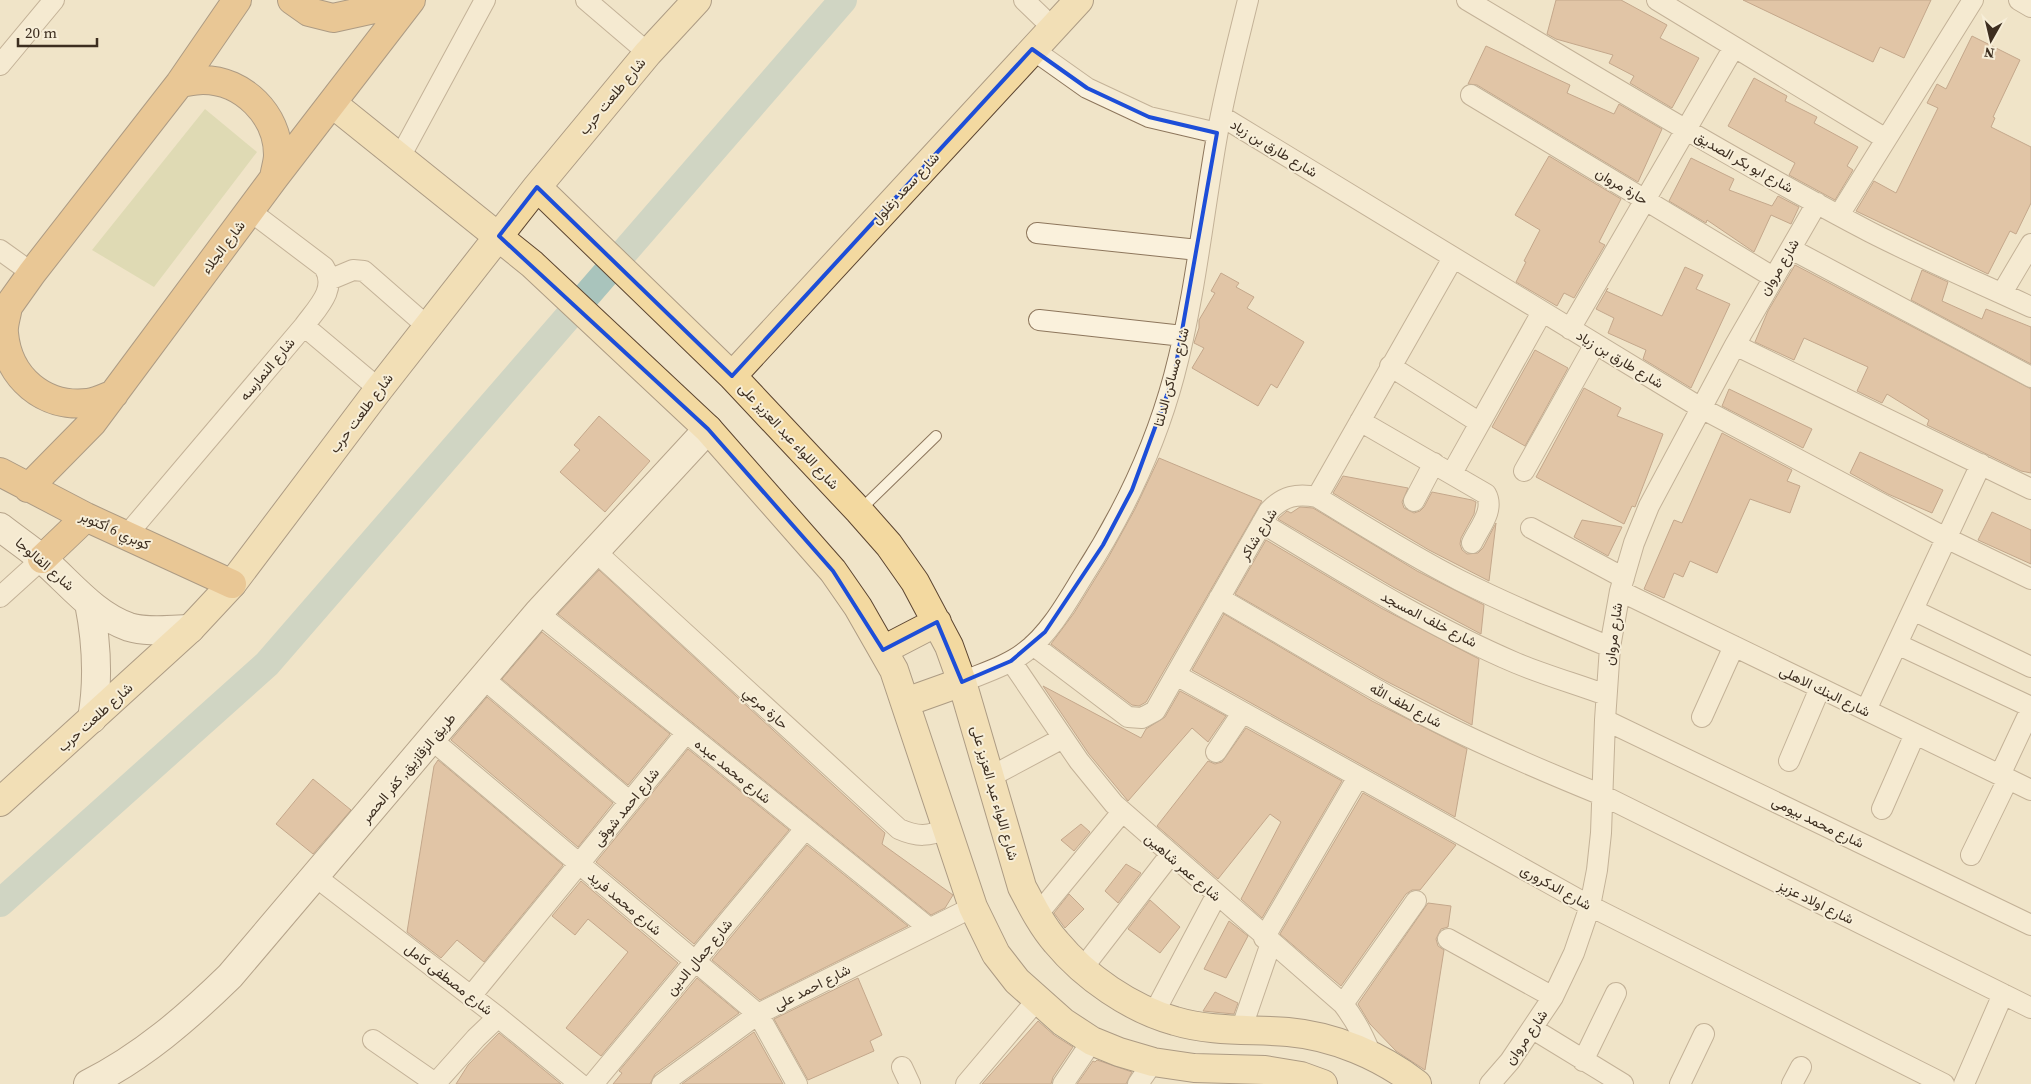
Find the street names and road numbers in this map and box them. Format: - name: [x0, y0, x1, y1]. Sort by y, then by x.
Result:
- street label: شارع طلعت حرب: [574, 53, 651, 140]
- street label: شارع طارق بن زياد: [1226, 114, 1321, 183]
- street label: شارع ابو بكر الصديق: [1690, 127, 1797, 198]
- street label: شارع سعد زغلول: [866, 148, 944, 229]
- street label: حارة مروان: [1592, 162, 1652, 210]
- street label: شارع الجلاء: [196, 216, 251, 279]
- street label: شارع مروان: [1754, 235, 1805, 300]
- street label: شارع مساكن الدلتا: [1148, 325, 1195, 429]
- street label: شارع طارق بن زياد: [1572, 325, 1667, 394]
- street label: شارع النمارسه: [235, 333, 300, 406]
- street label: شارع طلعت حرب: [324, 369, 398, 458]
- street label: شارع اللواء عبد العزيز على: [733, 378, 844, 495]
- street label: شارع شاكر: [1234, 504, 1283, 565]
- street label: كوبري 6 أكتوبر: [75, 505, 154, 556]
- street label: شارع الفالوجا: [10, 533, 79, 596]
- street label: شارع خلف المسجد: [1377, 586, 1481, 653]
- street label: شارع مروان: [1599, 601, 1628, 667]
- street label: شارع البنك الاهلى: [1776, 660, 1874, 723]
- street label: شارع طلعت حرب: [53, 678, 138, 757]
- street label: شارع لطف الله: [1366, 678, 1445, 733]
- street label: حارة مرعي: [738, 682, 793, 735]
- street label: طريق الزقازيق, كفر الحصر: [355, 709, 460, 828]
- street label: شارع اللواء عبد العزيز على: [965, 723, 1024, 863]
- street label: شارع محمد عبده: [690, 734, 776, 809]
- street label: شارع احمد شوقى: [588, 764, 665, 851]
- street label: شارع محمد بيومى: [1768, 791, 1867, 854]
- street label: شارع عمر شاهين: [1140, 828, 1226, 907]
- street label: شارع الدكرورى: [1516, 859, 1595, 916]
- street label: شارع محمد فريد: [583, 866, 666, 941]
- street label: شارع اولاد عزيز: [1774, 875, 1857, 930]
- street label: شارع جمال الدين: [661, 914, 738, 1000]
- street label: شارع مصطفى كامل: [400, 938, 497, 1020]
- street label: شارع احمد على: [770, 959, 854, 1016]
- street label: شارع مروان: [1500, 1005, 1553, 1069]

